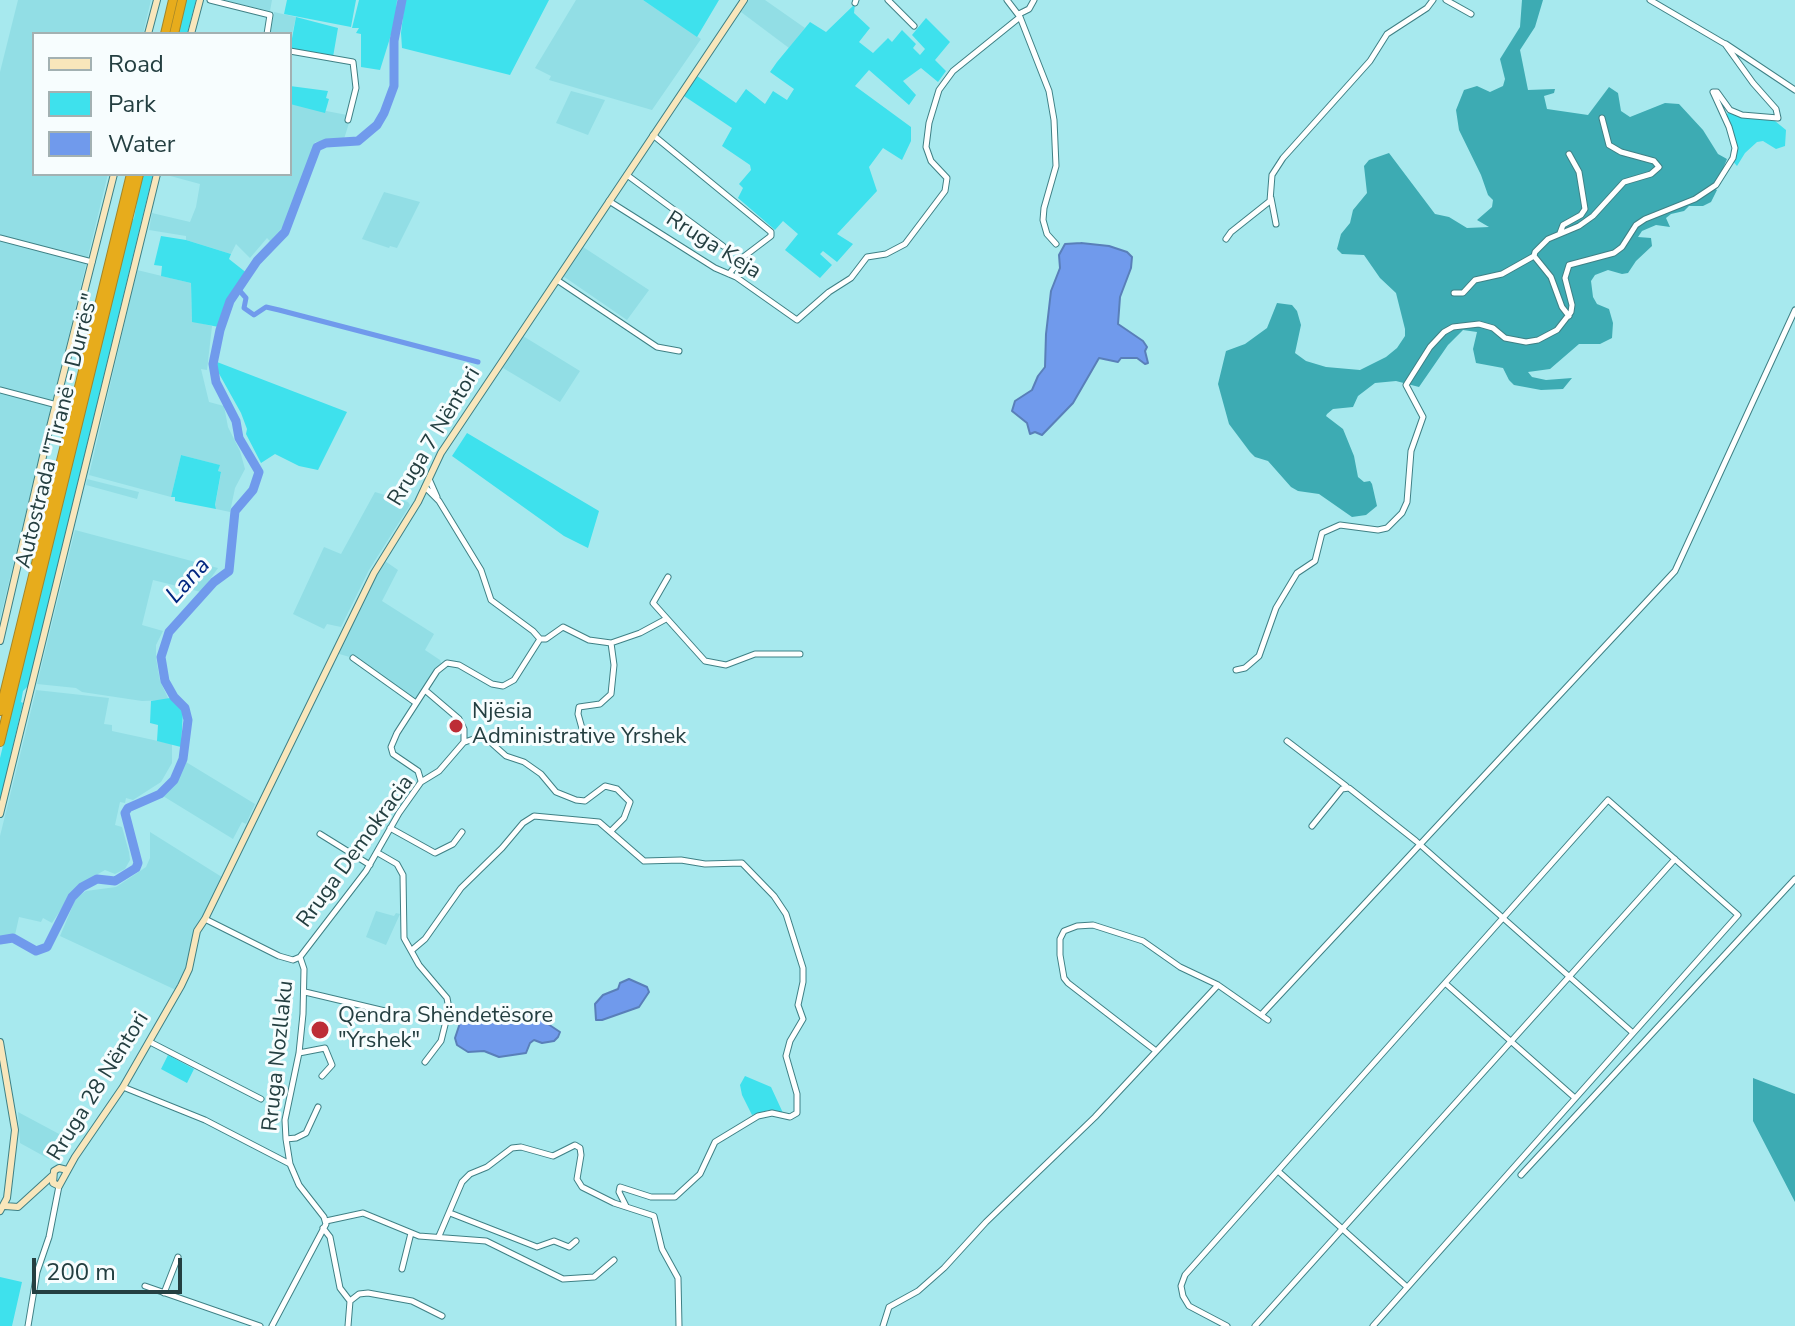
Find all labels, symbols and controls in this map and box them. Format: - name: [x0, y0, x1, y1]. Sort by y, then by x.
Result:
- legend: [32, 32, 292, 176]
- text: Road: [108, 48, 164, 80]
- text: Park: [108, 88, 156, 120]
- text: Water: [108, 128, 175, 160]
- street label: Rruga Keja: [661, 206, 765, 286]
- street label: Autostrada "Tiranë - Durrës": [11, 291, 105, 571]
- street label: Rruga 7 Nëntori: [383, 363, 487, 511]
- water label: Lana: [161, 552, 217, 610]
- place label: Njësia Administrative Yrshek: [472, 700, 686, 752]
- marker: Njësia Administrative Yrshek: [447, 717, 465, 735]
- street label: Rruga Demokracia: [292, 771, 420, 933]
- street label: Rruga Nozllaku: [258, 979, 300, 1133]
- place label: Qendra Shëndetësore "Yrshek": [338, 1004, 553, 1056]
- street label: Rruga 28 Nëntori: [43, 1008, 155, 1166]
- marker: Qendra Shëndetësore "Yrshek": [309, 1019, 331, 1041]
- scale bar: [36, 1242, 186, 1292]
- text: 200 m: [46, 1256, 116, 1288]

